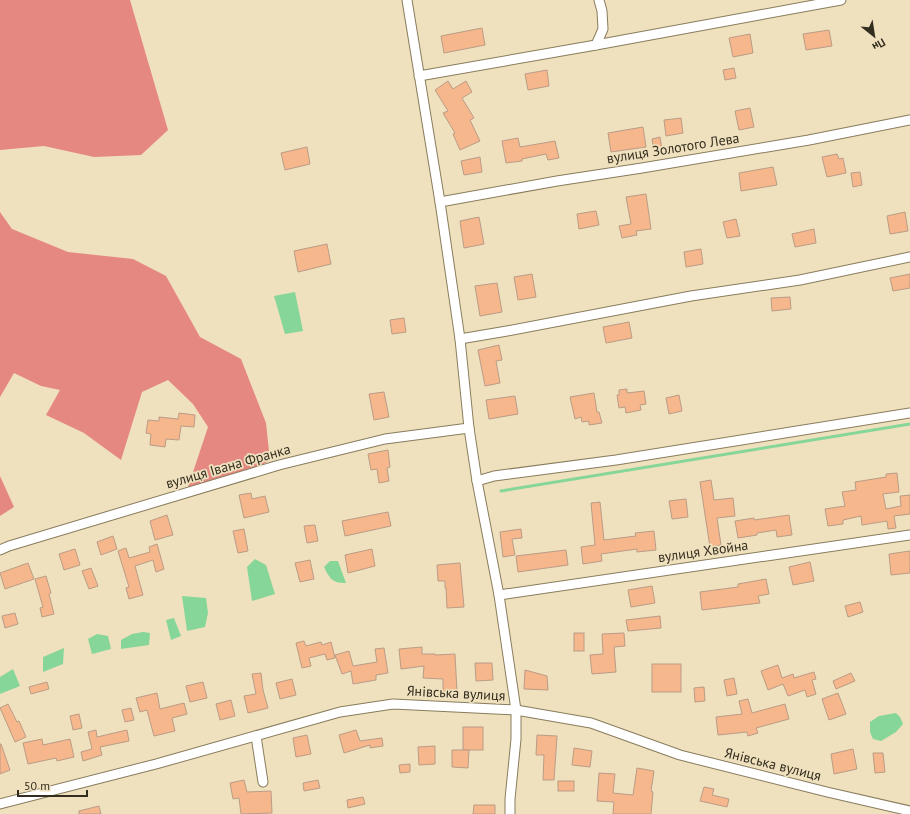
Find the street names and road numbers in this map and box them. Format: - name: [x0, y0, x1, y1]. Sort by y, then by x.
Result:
- street label: вулиця Золотого Лева: [605, 129, 741, 167]
- street label: вулиця Івана Франка: [164, 440, 293, 492]
- street label: вулиця Хвойна: [657, 536, 749, 566]
- street label: Янівська вулиця: [406, 681, 506, 705]
- street label: Янівська вулиця: [723, 743, 823, 785]

